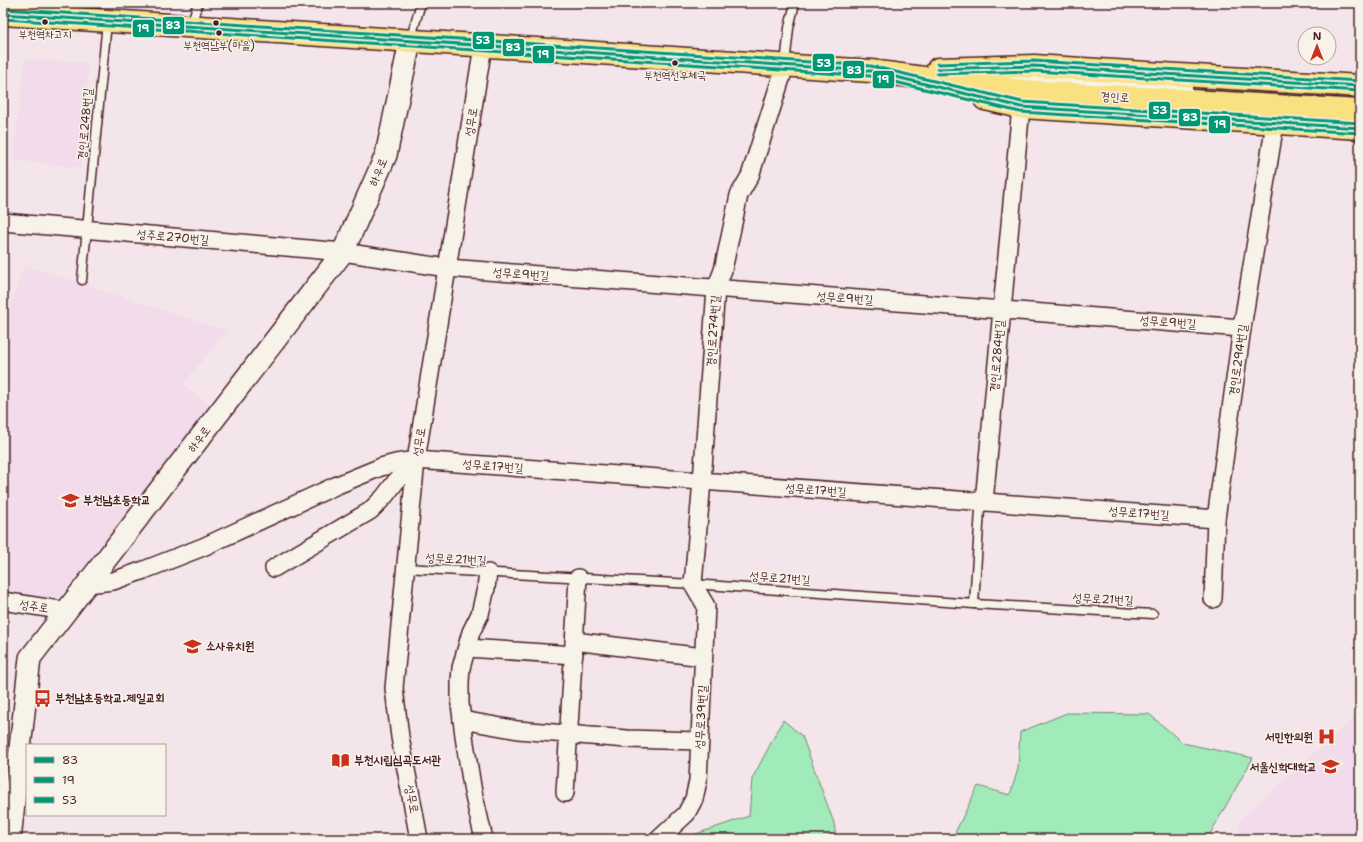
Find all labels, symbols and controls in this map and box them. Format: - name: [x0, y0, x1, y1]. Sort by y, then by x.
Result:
- line badge: 83: [162, 16, 185, 35]
- marker: 부천역차고지: [40, 17, 50, 27]
- text: 83: [165, 18, 181, 33]
- unlabelled marker: [211, 18, 221, 28]
- line badge: 19: [132, 19, 155, 38]
- text: 19: [137, 21, 150, 36]
- north arrow: [1297, 26, 1337, 66]
- place label: 부천역차고지: [18, 27, 72, 42]
- marker: 부천역남부(마을): [214, 28, 224, 38]
- text: N: [1313, 29, 1322, 44]
- line badge: 53: [472, 31, 495, 50]
- text: 53: [476, 33, 491, 48]
- place label: 부천역남부(마을): [183, 38, 255, 53]
- line badge: 83: [502, 38, 525, 57]
- text: 83: [505, 40, 521, 55]
- line badge: 19: [532, 45, 555, 64]
- text: 19: [537, 47, 550, 62]
- line badge: 53: [812, 53, 835, 72]
- text: 53: [817, 56, 832, 71]
- marker: 부천역전우체국: [670, 58, 680, 68]
- line badge: 83: [842, 60, 865, 79]
- text: 83: [846, 63, 862, 78]
- place label: 부천역전우체국: [644, 68, 706, 83]
- line badge: 19: [872, 70, 895, 89]
- text: 19: [877, 72, 890, 87]
- street label: 경인로248번길: [74, 87, 96, 161]
- street label: 경인로: [1100, 88, 1130, 106]
- line badge: 53: [1148, 101, 1171, 120]
- text: 53: [1153, 103, 1168, 118]
- street label: 성무로: [461, 106, 481, 138]
- line badge: 83: [1178, 108, 1201, 127]
- text: 83: [1182, 110, 1198, 125]
- line badge: 19: [1208, 115, 1231, 134]
- text: 19: [1214, 117, 1227, 132]
- street label: 하우로: [365, 156, 391, 188]
- street label: 성주로270번길: [136, 226, 210, 248]
- street label: 성무로9번길: [492, 264, 550, 284]
- street label: 성무로9번길: [816, 288, 874, 308]
- street label: 경인로274번길: [703, 294, 724, 368]
- street label: 성무로9번길: [1139, 312, 1197, 332]
- street label: 경인로284번길: [986, 319, 1008, 393]
- street label: 경인로294번길: [1225, 323, 1251, 397]
- street label: 하우로: [184, 423, 214, 455]
- street label: 성무로: [409, 426, 429, 458]
- street label: 성무로17번길: [462, 456, 524, 476]
- street label: 성무로17번길: [785, 480, 847, 500]
- school or university icon: 부천남초등학교: [60, 490, 80, 510]
- place label: 부천남초등학교: [83, 492, 151, 508]
- street label: 성무로17번길: [1108, 503, 1170, 523]
- street label: 성무로21번길: [425, 549, 487, 569]
- street label: 성무로21번길: [749, 568, 811, 588]
- street label: 성무로21번길: [1072, 589, 1134, 609]
- street label: 성주로: [18, 596, 50, 616]
- school or university icon: 소사유치원: [183, 636, 203, 656]
- place label: 소사유치원: [206, 638, 255, 654]
- street label: 성무로39번길: [691, 684, 711, 750]
- bus stop icon: 부천남초등학교.제일교회: [32, 688, 52, 708]
- place label: 부천남초등학교.제일교회: [55, 690, 165, 706]
- hospital icon: 서민한의원: [1316, 727, 1336, 747]
- place label: 서민한의원: [1265, 729, 1313, 745]
- legend: [26, 744, 166, 816]
- library icon: 부천시립심곡도서관: [331, 750, 351, 770]
- text: 83: [62, 752, 78, 768]
- place label: 부천시립심곡도서관: [354, 752, 441, 768]
- school or university icon: 서울신학대학교: [1320, 757, 1340, 777]
- place label: 서울신학대학교: [1249, 759, 1317, 775]
- text: 19: [62, 772, 75, 788]
- street label: 성무로: [401, 783, 423, 815]
- text: 53: [62, 792, 77, 808]

